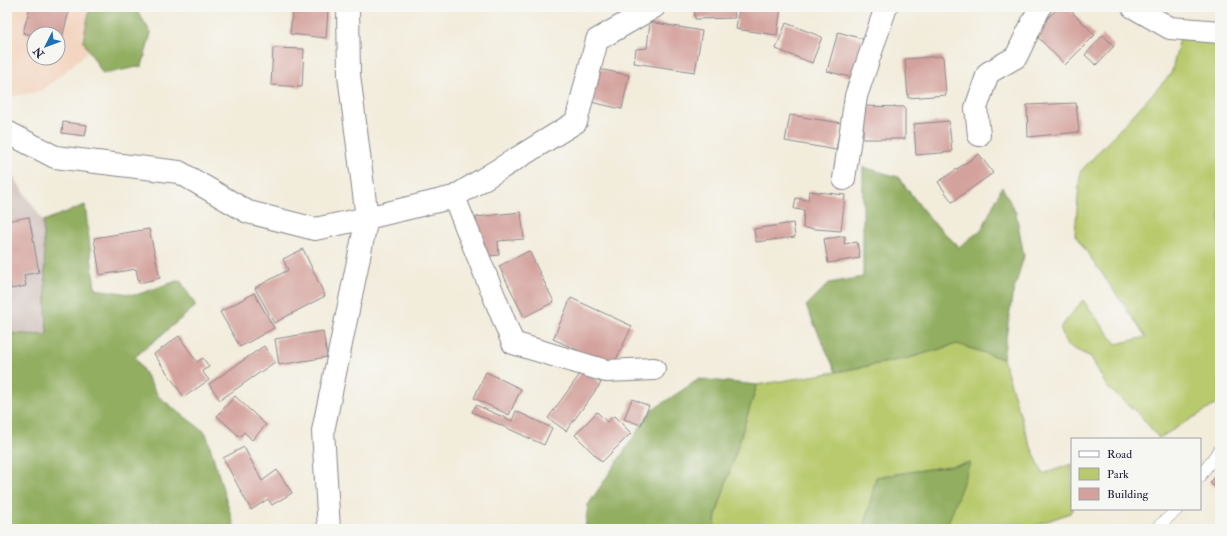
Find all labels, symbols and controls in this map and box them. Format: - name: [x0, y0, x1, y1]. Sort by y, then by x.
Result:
- north arrow: [26, 26, 66, 66]
- text: N: [30, 43, 48, 61]
- legend: [1071, 438, 1201, 510]
- text: Road: [1107, 447, 1132, 462]
- text: Park: [1107, 467, 1129, 482]
- text: Building: [1107, 487, 1150, 502]

